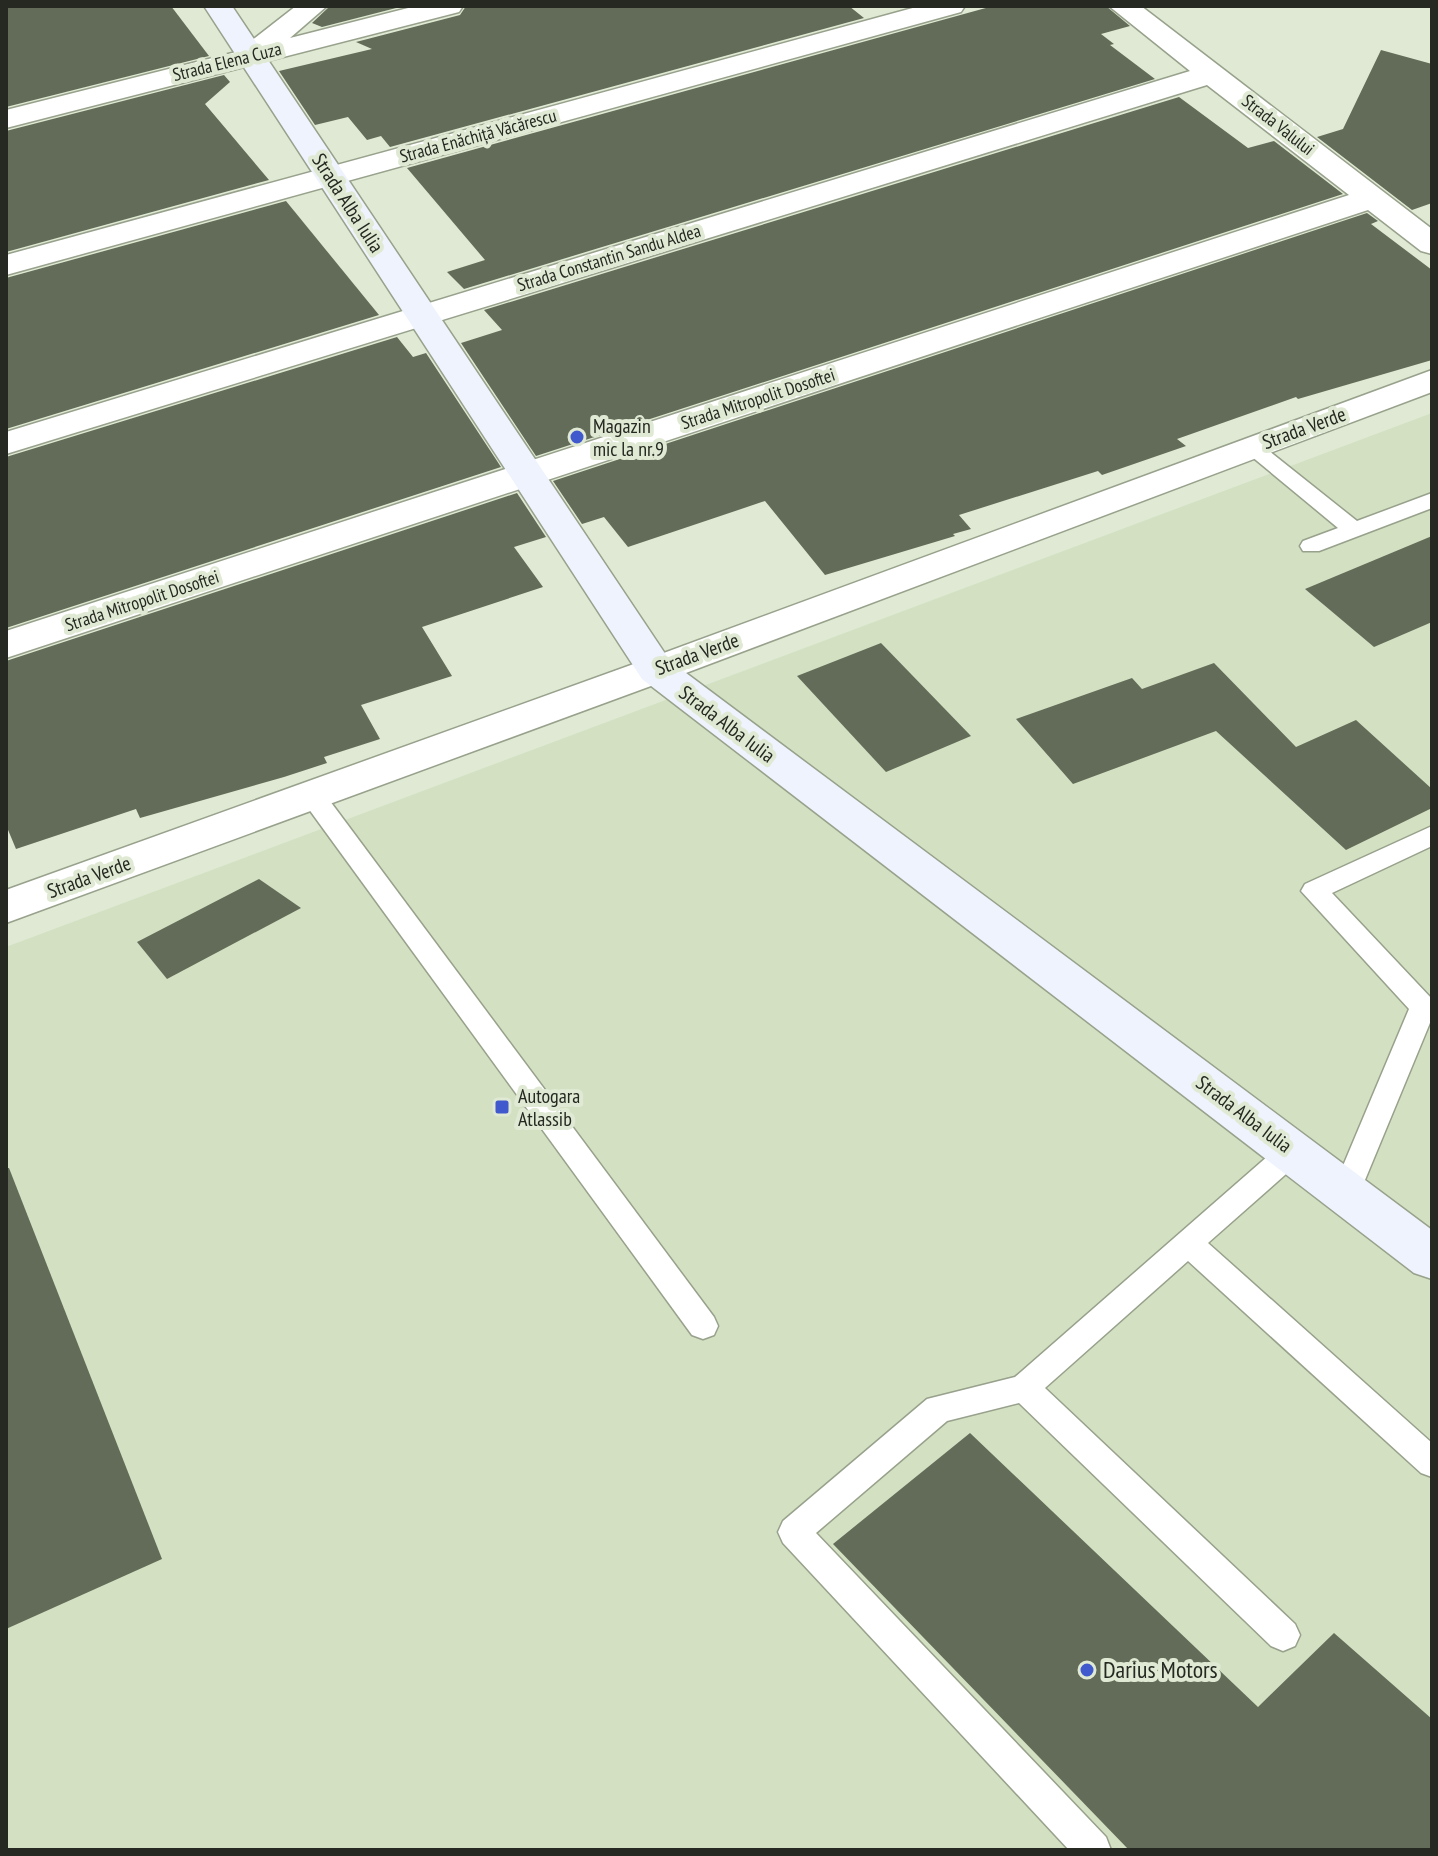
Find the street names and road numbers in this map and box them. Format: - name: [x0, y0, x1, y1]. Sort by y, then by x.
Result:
- street label: Strada Elena Cuza: [170, 37, 284, 86]
- street label: Strada Valului: [1237, 89, 1319, 160]
- street label: Strada Enăchiță Văcărescu: [397, 104, 559, 168]
- street label: Strada Alba Iulia: [306, 148, 390, 258]
- street label: Strada Constantin Sandu Aldea: [514, 219, 703, 296]
- street label: Strada Mitropolit Dosoftei: [678, 363, 838, 434]
- street label: Strada Verde: [1259, 401, 1349, 455]
- street label: Strada Mitropolit Dosoftei: [62, 565, 222, 636]
- street label: Strada Verde: [652, 627, 742, 681]
- street label: Strada Alba Iulia: [674, 680, 780, 768]
- street label: Strada Verde: [44, 850, 134, 904]
- street label: Strada Alba Iulia: [1191, 1070, 1297, 1158]

